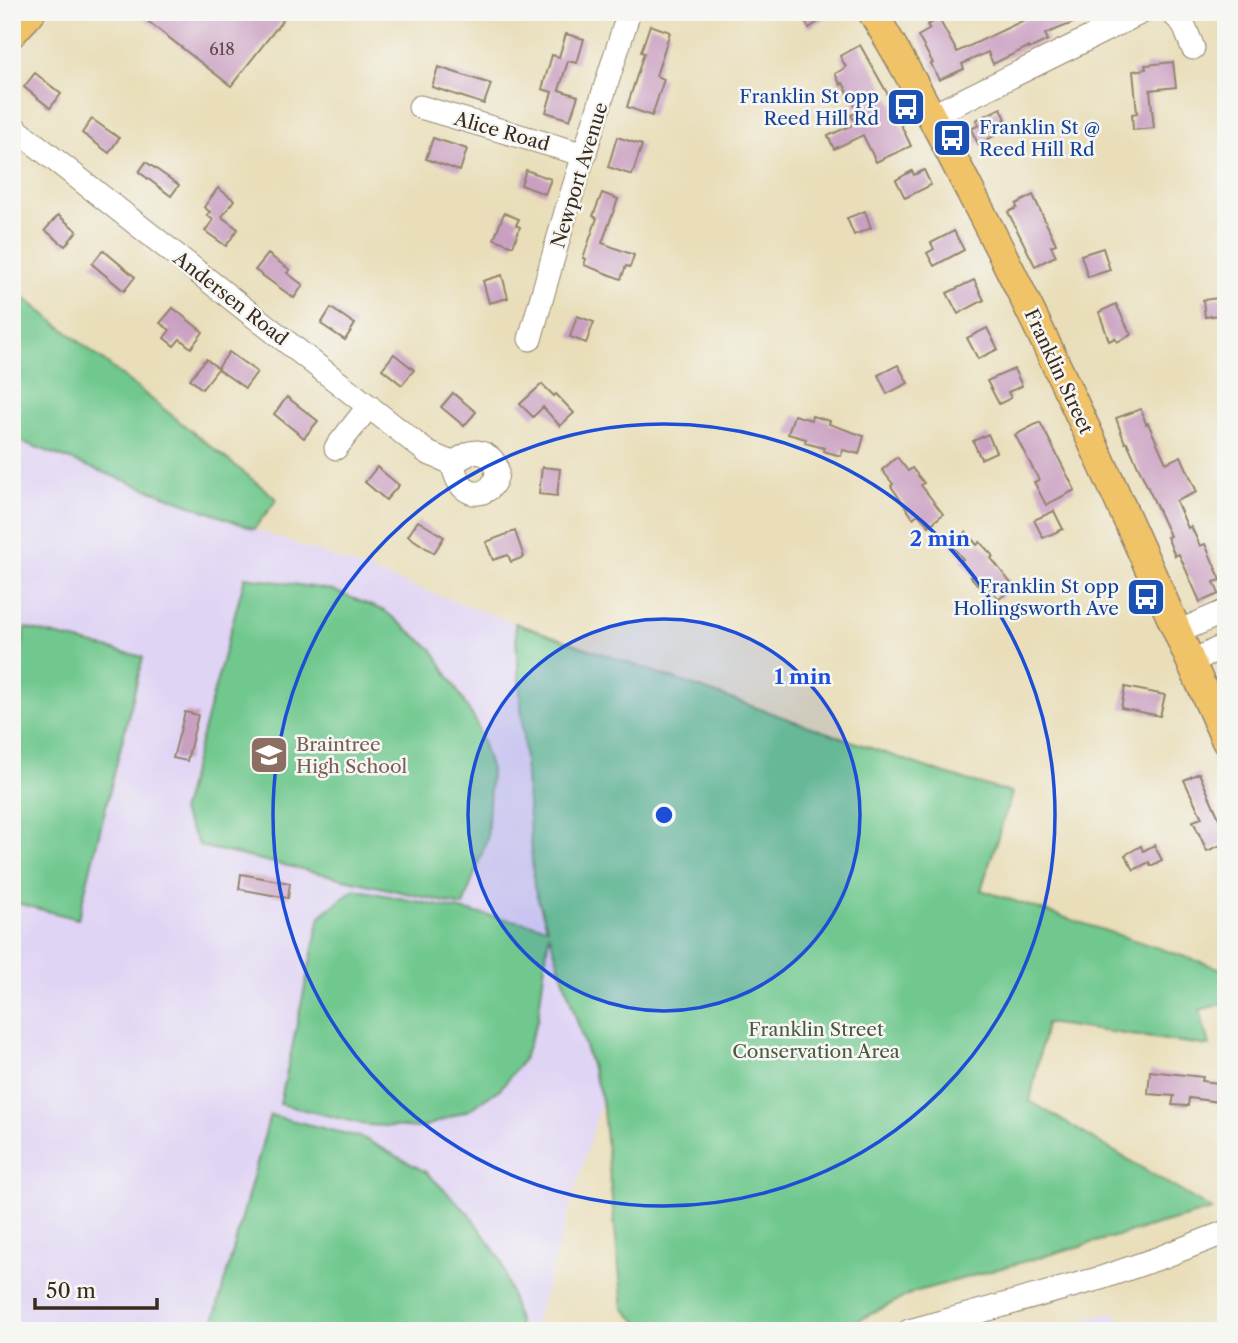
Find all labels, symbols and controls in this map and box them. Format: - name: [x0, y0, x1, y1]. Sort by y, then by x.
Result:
- house number: 618: [209, 39, 235, 59]
- place label: Franklin St opp Reed Hill Rd: [739, 85, 879, 130]
- bus stop icon: Franklin St opp Reed Hill Rd: [885, 86, 927, 128]
- street label: Newport Avenue: [546, 99, 613, 251]
- street label: Alice Road: [451, 107, 553, 156]
- place label: Franklin St @ Reed Hill Rd: [979, 116, 1100, 161]
- bus stop icon: Franklin St @ Reed Hill Rd: [931, 117, 973, 159]
- street label: Andersen Road: [168, 246, 293, 351]
- street label: Franklin Street: [1020, 305, 1098, 438]
- text: 2 min: [910, 526, 971, 551]
- place label: Franklin St opp Hollingsworth Ave: [953, 575, 1119, 620]
- bus stop icon: Franklin St opp Hollingsworth Ave: [1125, 576, 1167, 618]
- text: 1 min: [774, 664, 832, 689]
- place label: Braintree High School: [296, 733, 408, 778]
- school or university icon: Braintree High School: [248, 734, 290, 776]
- centre of rings: [652, 803, 676, 827]
- park label: Franklin Street Conservation Area: [732, 1018, 900, 1063]
- scale bar: [35, 1266, 158, 1310]
- text: 50 m: [46, 1278, 96, 1303]

